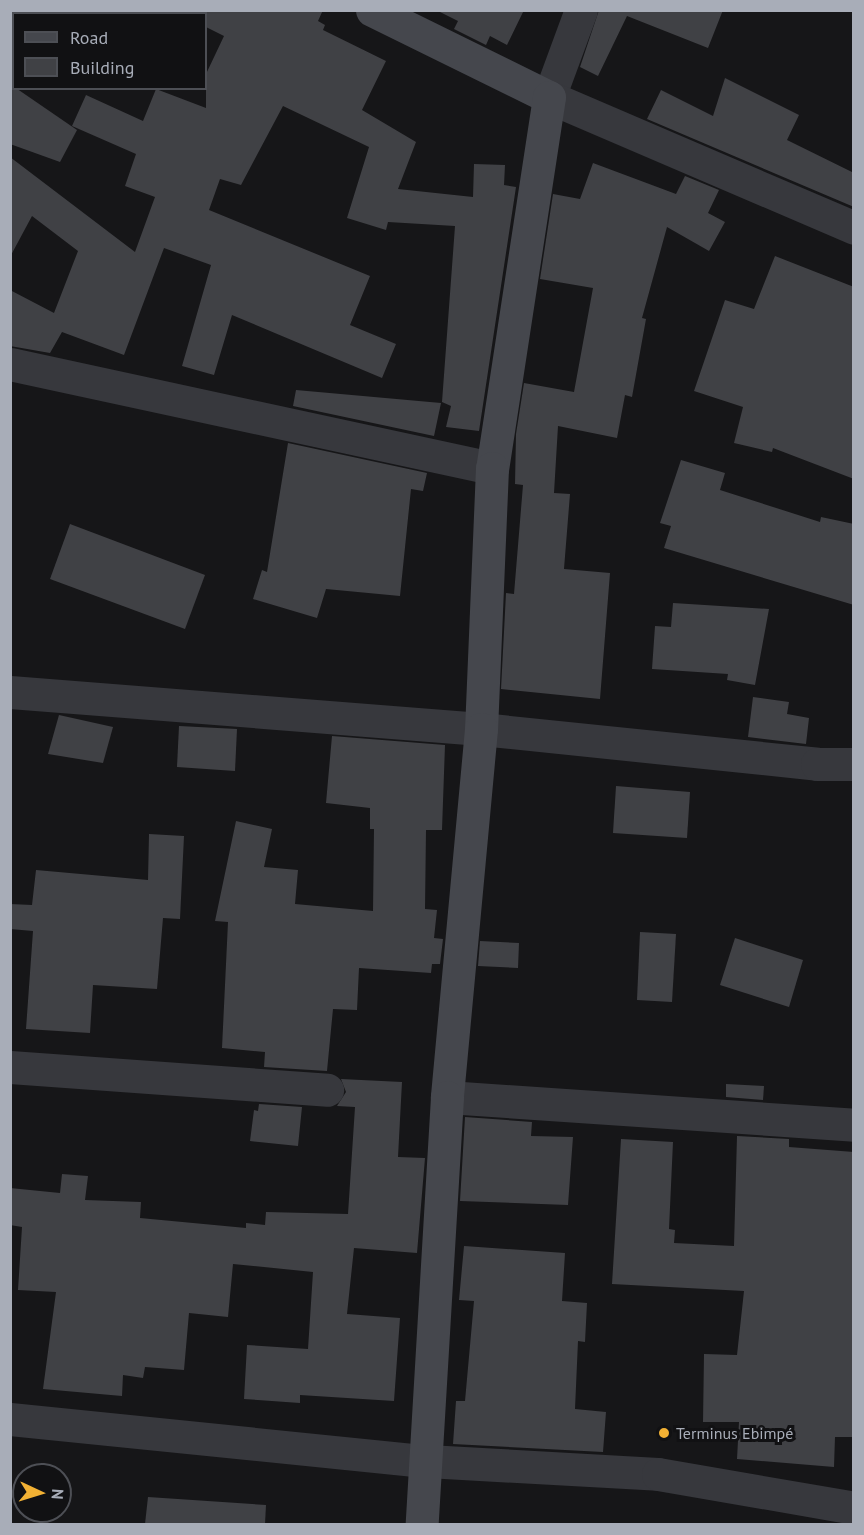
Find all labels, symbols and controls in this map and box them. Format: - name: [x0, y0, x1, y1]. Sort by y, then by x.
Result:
- legend: [12, 12, 207, 90]
- text: Road: [70, 26, 108, 49]
- text: Building: [70, 56, 134, 79]
- place label: Terminus Ebimpé: [676, 1423, 793, 1443]
- marker: Terminus Ebimpé: [657, 1426, 671, 1440]
- north arrow: [12, 1463, 72, 1523]
- text: N: [48, 1488, 68, 1500]

